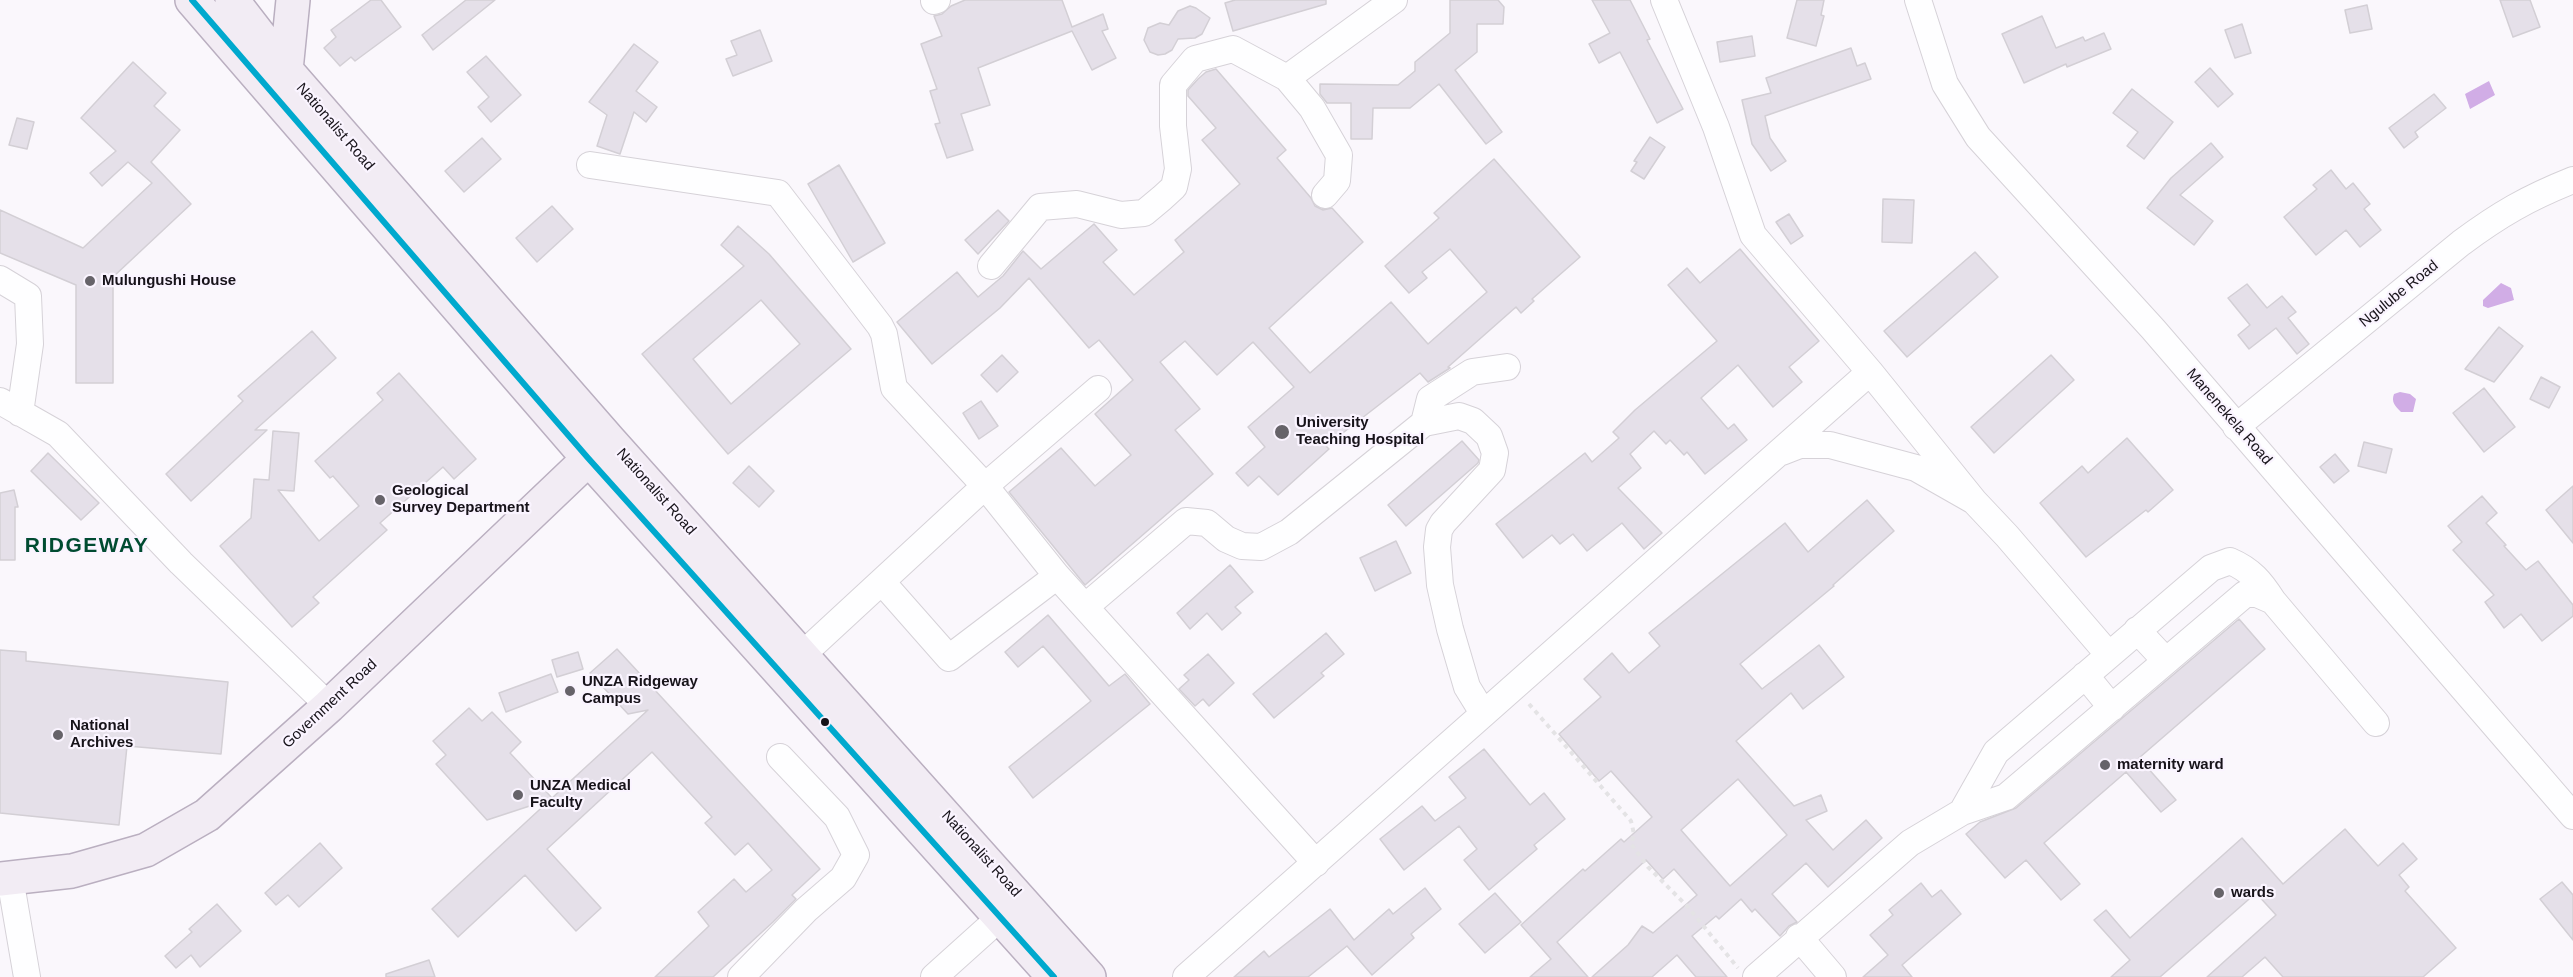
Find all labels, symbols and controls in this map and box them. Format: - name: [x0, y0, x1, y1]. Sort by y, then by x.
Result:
- street label: Nationalist Road: [292, 80, 378, 174]
- street label: Ngulube Road: [2356, 257, 2442, 331]
- place label: Mulungushi House: [102, 272, 236, 290]
- marker: Mulungushi House: [83, 274, 97, 288]
- street label: Manenekela Road: [2182, 365, 2276, 469]
- place label: University Teaching Hospital: [1296, 414, 1424, 449]
- marker: University Teaching Hospital: [1273, 423, 1291, 441]
- street label: Nationalist Road: [612, 445, 700, 539]
- place label: Geological Survey Department: [392, 482, 530, 517]
- marker: Geological Survey Department: [373, 493, 387, 507]
- district label: RIDGEWAY: [25, 533, 149, 559]
- street label: Government Road: [279, 656, 381, 752]
- place label: UNZA Ridgeway Campus: [582, 673, 698, 708]
- marker: UNZA Ridgeway Campus: [563, 684, 577, 698]
- unlabelled marker: [819, 716, 831, 728]
- place label: National Archives: [70, 717, 133, 752]
- marker: National Archives: [51, 728, 65, 742]
- place label: maternity ward: [2117, 756, 2224, 774]
- marker: maternity ward: [2098, 758, 2112, 772]
- place label: UNZA Medical Faculty: [530, 777, 631, 812]
- marker: UNZA Medical Faculty: [511, 788, 525, 802]
- street label: Nationalist Road: [937, 807, 1025, 901]
- place label: wards: [2231, 884, 2274, 902]
- marker: wards: [2212, 886, 2226, 900]

